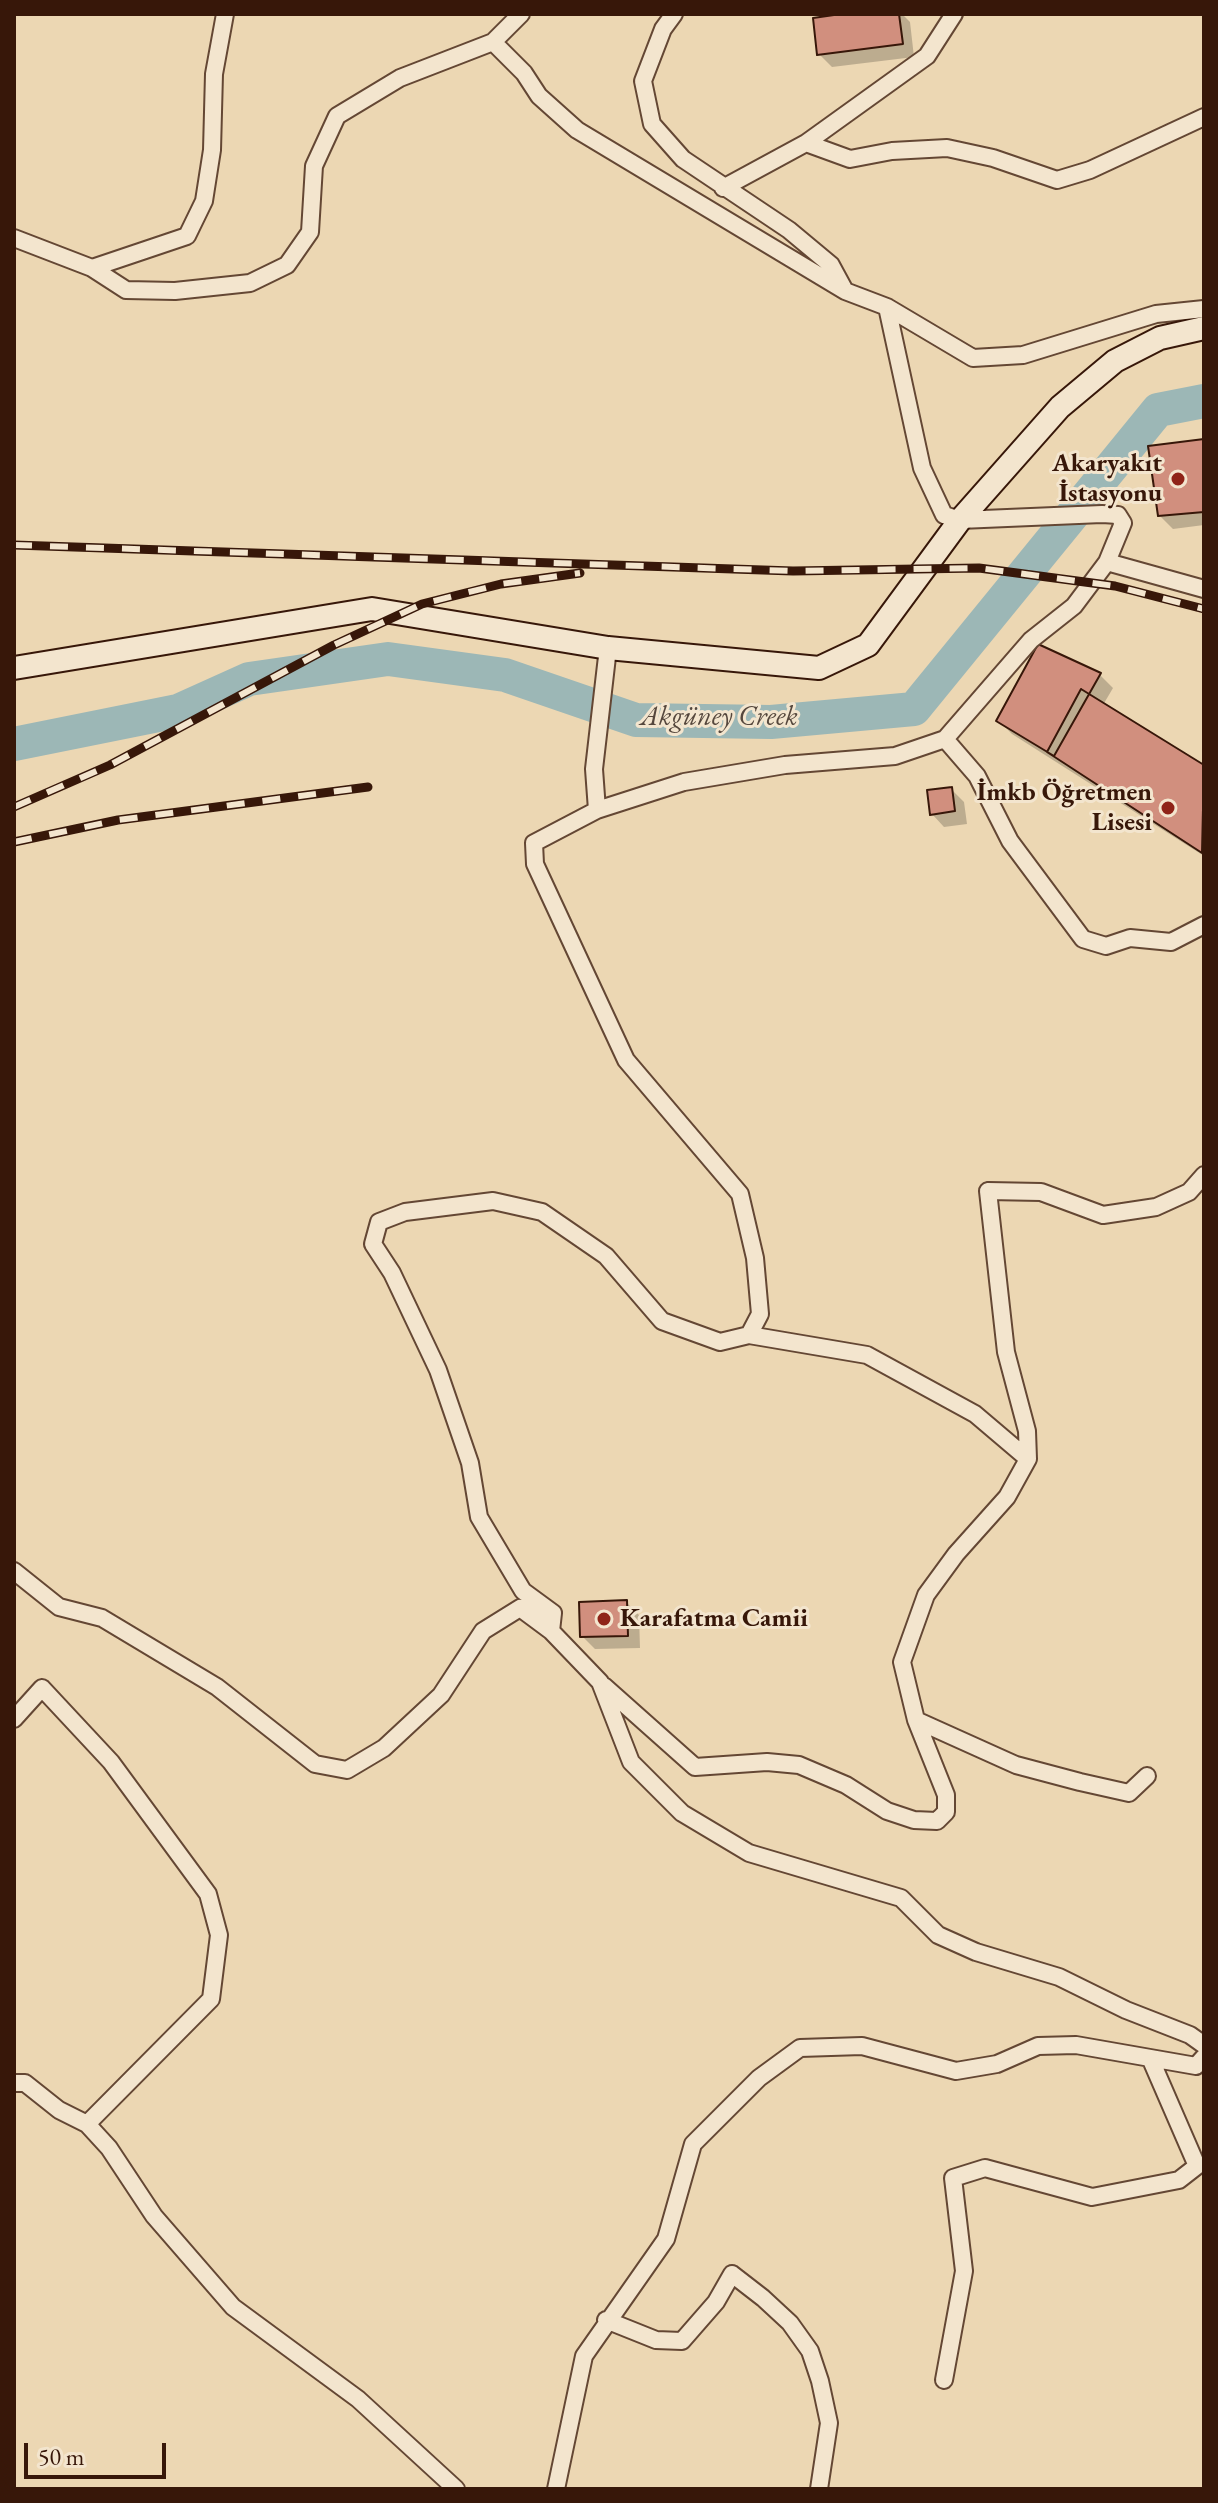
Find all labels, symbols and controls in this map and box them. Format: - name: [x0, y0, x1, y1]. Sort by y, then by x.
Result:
- place label: Akaryakıt İstasyonu: [1052, 448, 1162, 510]
- marker: Akaryakıt İstasyonu: [1169, 470, 1187, 488]
- water label: Akgüney Creek: [640, 700, 798, 734]
- place label: İmkb Öğretmen Lisesi: [977, 777, 1152, 838]
- marker: İmkb Öğretmen Lisesi: [1159, 799, 1177, 817]
- place label: Karafatma Camii: [620, 1603, 808, 1635]
- marker: Karafatma Camii: [595, 1610, 613, 1628]
- scale bar: [28, 2427, 170, 2477]
- text: 50 m: [38, 2441, 85, 2472]

